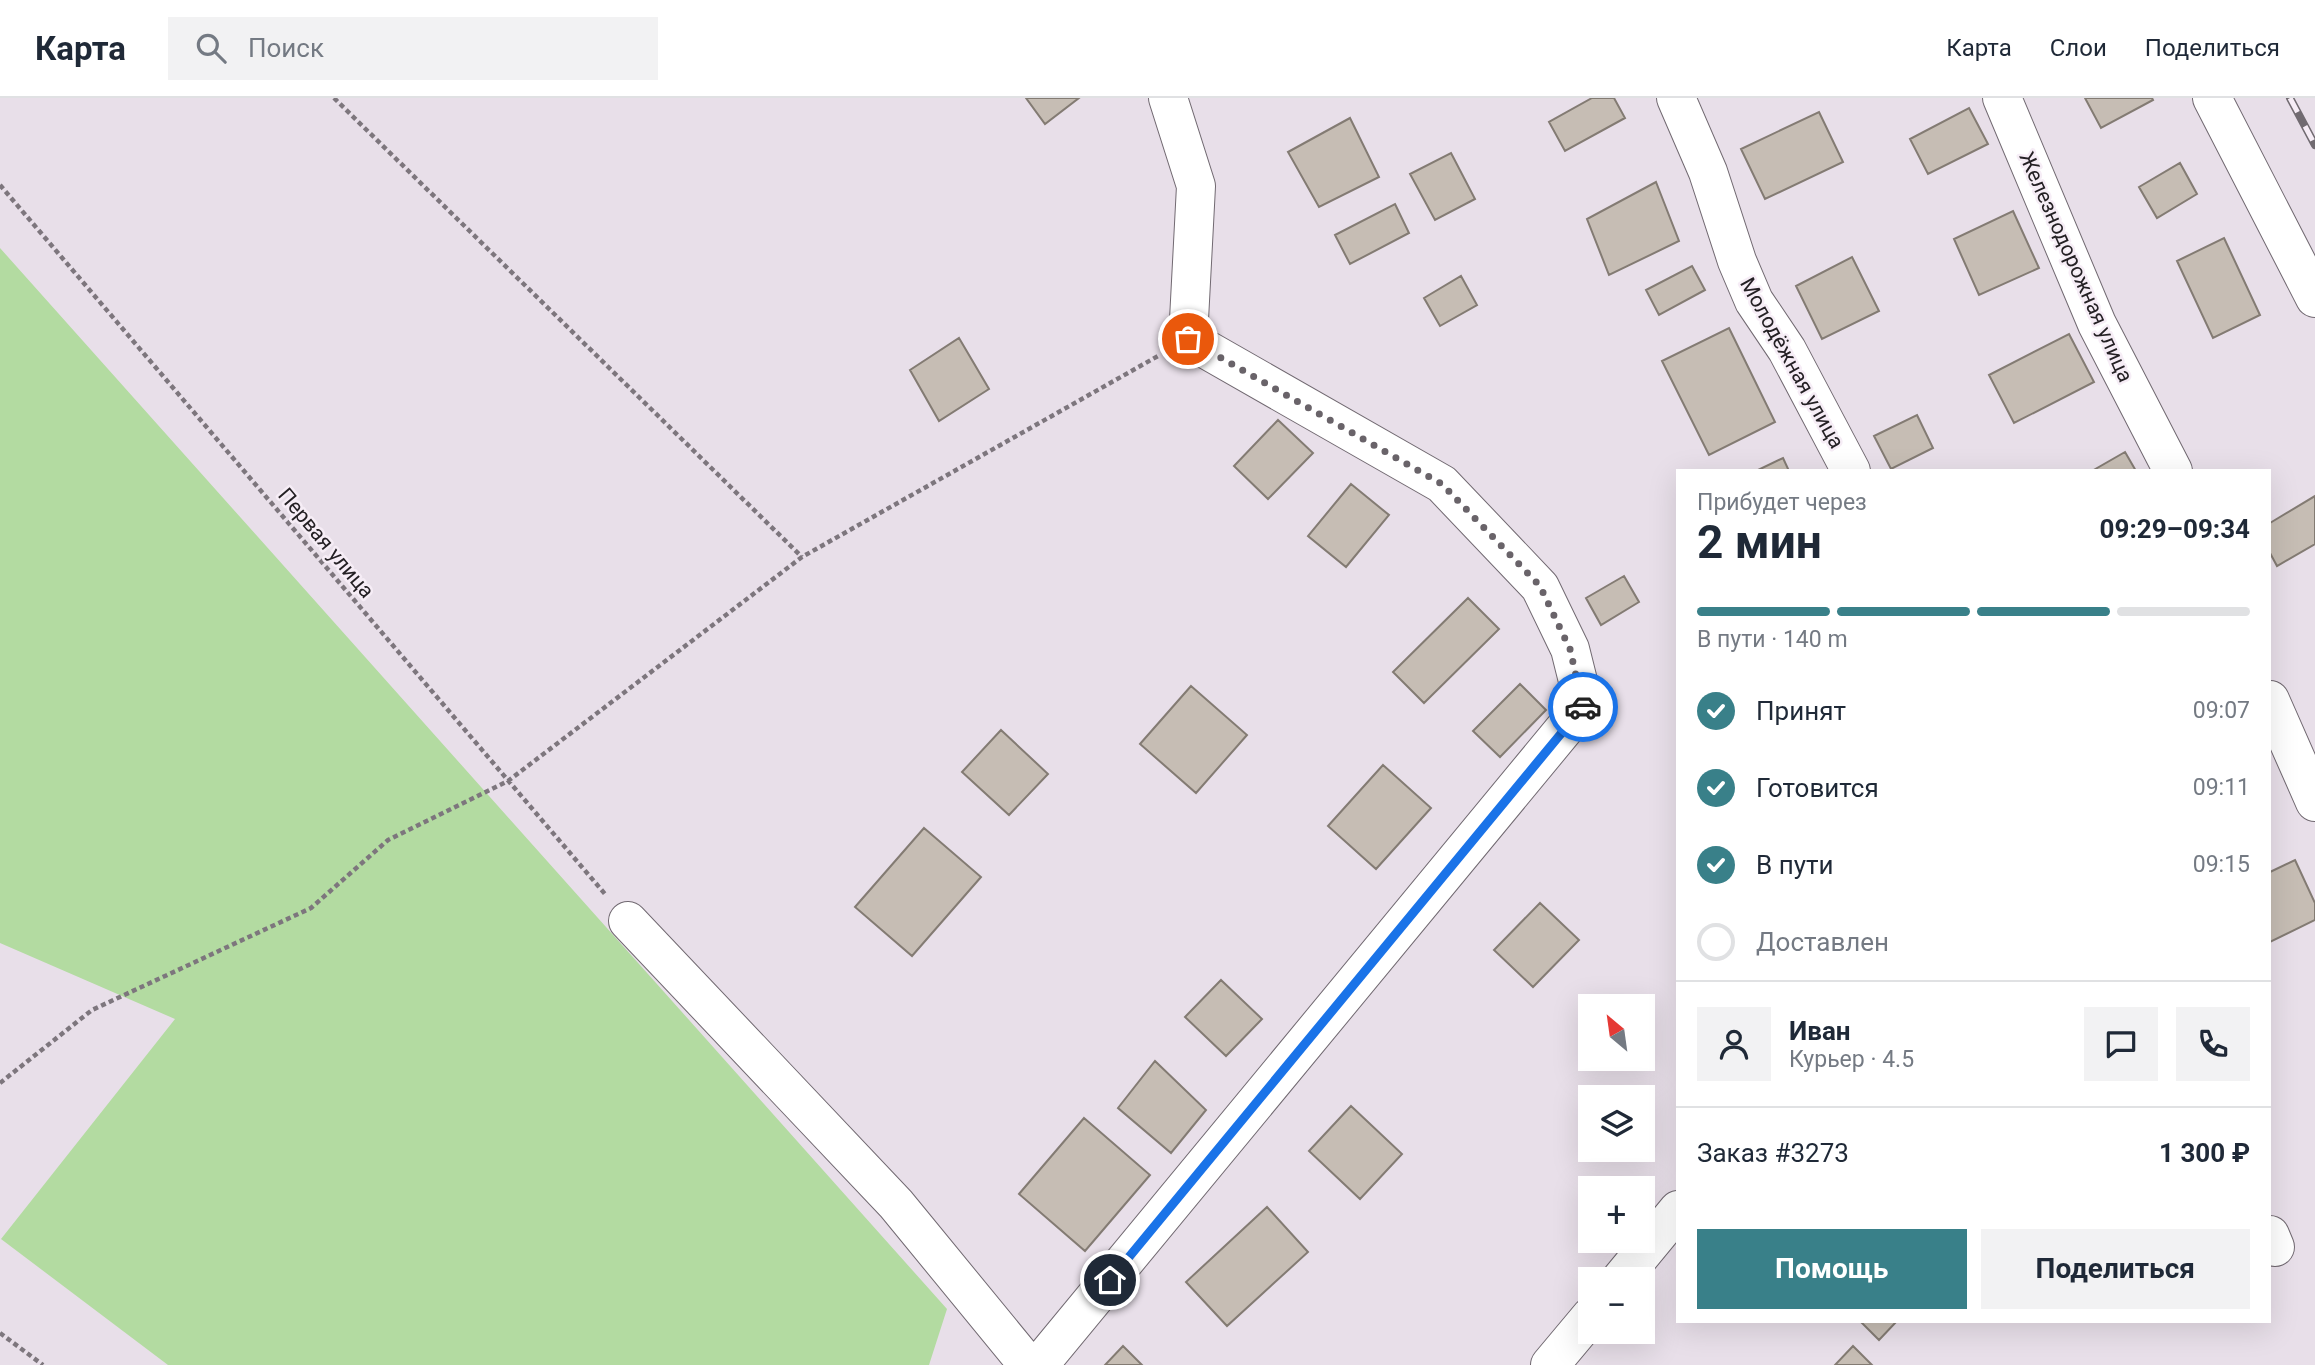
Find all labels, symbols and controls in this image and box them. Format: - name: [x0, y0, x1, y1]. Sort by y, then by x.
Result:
- search box: [168, 17, 658, 80]
- text: Карта: [35, 29, 126, 68]
- icon: search: [192, 29, 230, 67]
- text: Поиск: [248, 33, 324, 63]
- text: Карта: [1946, 34, 2012, 62]
- text: Слои: [2050, 34, 2107, 62]
- text: Поделиться: [2145, 34, 2280, 62]
- street label: Железнодорожная улица: [2014, 148, 2138, 386]
- street label: Молодёжная улица: [1735, 274, 1849, 452]
- pin: [1158, 309, 1218, 369]
- icon: bag: [1169, 320, 1207, 358]
- street label: Первая улица: [273, 483, 379, 603]
- text: Прибудет через: [1697, 489, 1867, 516]
- text: 09:29–09:34: [2100, 514, 2250, 544]
- text: 2 мин: [1697, 515, 1822, 569]
- text: В пути · 140 m: [1697, 626, 1848, 653]
- courier: [1548, 672, 1618, 742]
- icon: car: [1564, 688, 1602, 726]
- icon: check: [1697, 692, 1735, 730]
- text: Принят: [1756, 696, 1846, 726]
- text: 09:07: [2193, 697, 2250, 724]
- icon: check: [1697, 769, 1735, 807]
- text: Готовится: [1756, 773, 1879, 803]
- text: 09:11: [2193, 774, 2250, 801]
- icon: check: [1697, 846, 1735, 884]
- text: В пути: [1756, 850, 1833, 880]
- text: 09:15: [2193, 851, 2250, 878]
- text: Доставлен: [1756, 927, 1889, 957]
- north arrow: [1578, 994, 1656, 1071]
- map controls: [1578, 994, 1655, 1344]
- button: person: [1697, 1007, 1771, 1081]
- button: chat: [2084, 1007, 2158, 1081]
- button: phone: [2176, 1007, 2250, 1081]
- text: Иван: [1789, 1016, 1851, 1046]
- text: Курьер · 4.5: [1789, 1046, 1914, 1073]
- button: layers: [1578, 1085, 1655, 1162]
- text: Заказ #3273: [1697, 1138, 1849, 1168]
- text: 1 300 ₽: [2159, 1138, 2250, 1168]
- button: +: [1578, 1176, 1655, 1253]
- button: Помощь: [1697, 1229, 1967, 1309]
- button: Поделиться: [1981, 1229, 2250, 1309]
- pin: [1080, 1250, 1140, 1310]
- icon: home: [1091, 1261, 1129, 1299]
- button: −: [1578, 1267, 1655, 1344]

